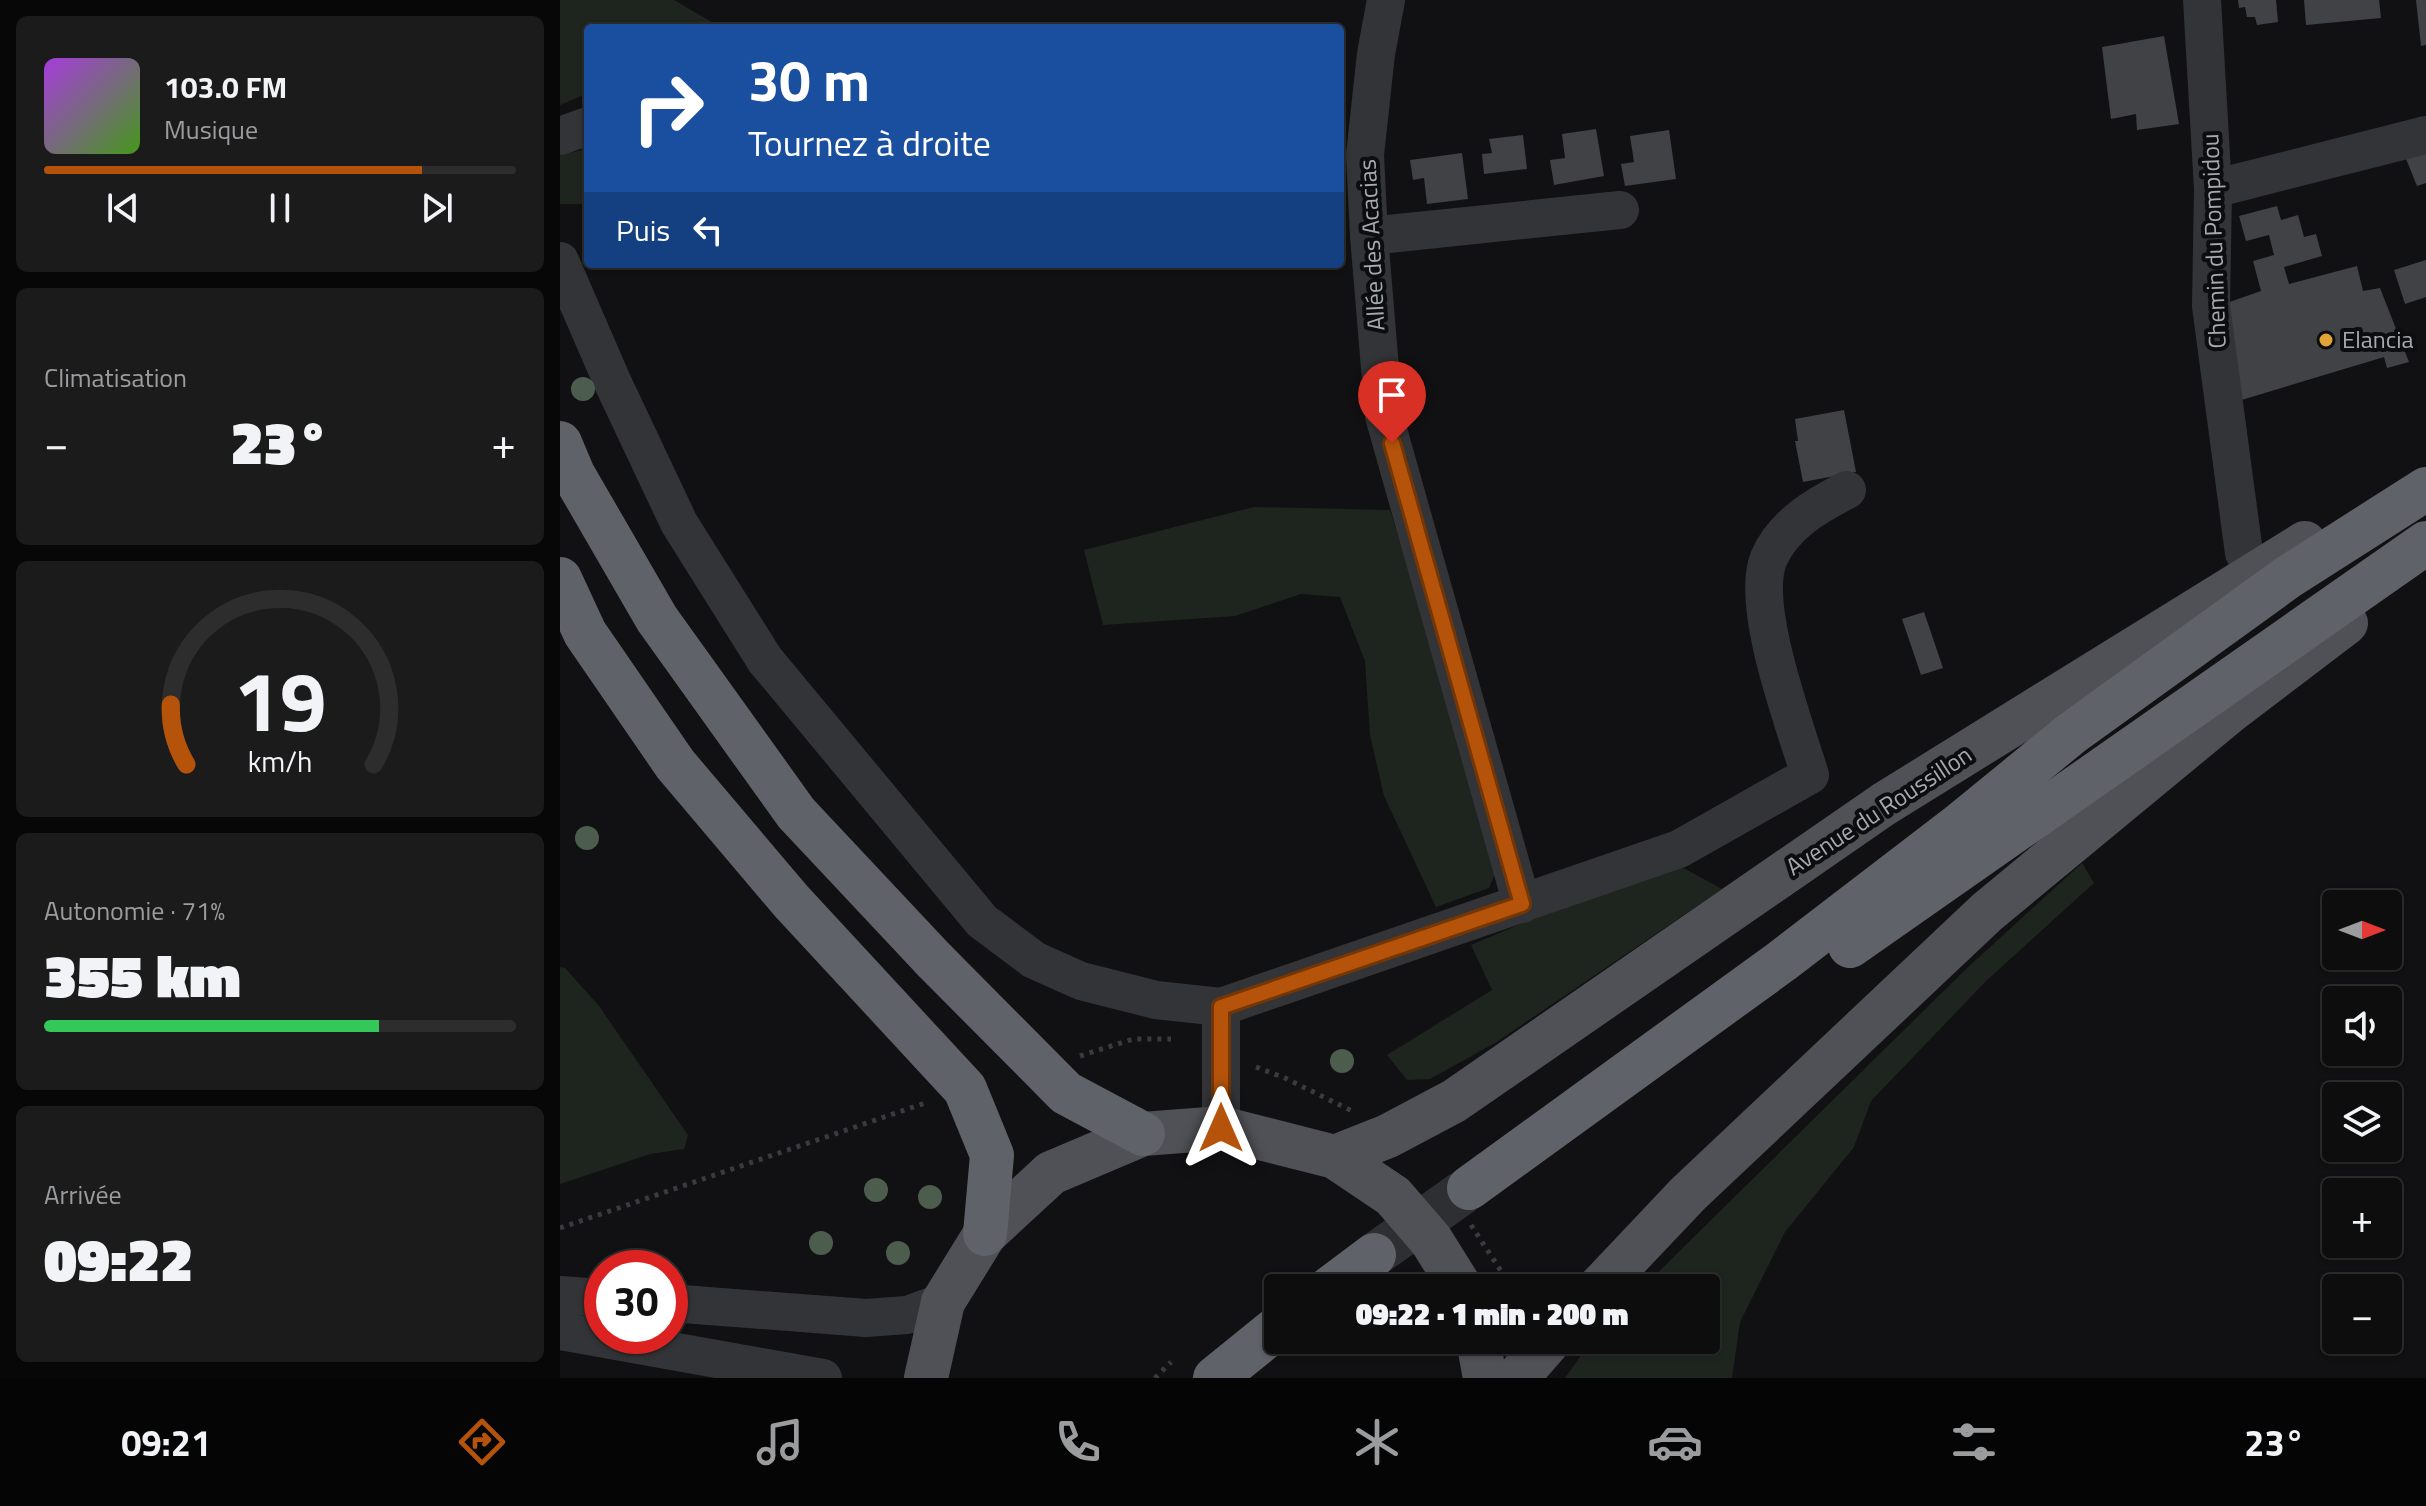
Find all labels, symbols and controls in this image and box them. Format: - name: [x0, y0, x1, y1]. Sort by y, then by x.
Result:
- text: 30 m: [748, 38, 870, 123]
- icon: right: [616, 56, 720, 160]
- text: 103.0 FM: [164, 64, 287, 110]
- text: Musique: [164, 110, 258, 149]
- text: Tournez à droite: [748, 115, 991, 170]
- street label: Chemin du Pompidou: [2191, 133, 2235, 349]
- street label: Allée des Acacias: [1349, 158, 1393, 332]
- icon: previous: [101, 186, 145, 230]
- icon: pause: [258, 186, 302, 230]
- icon: next: [415, 186, 459, 230]
- text: Puis: [616, 207, 670, 253]
- icon: left: [686, 208, 730, 252]
- place label: Elancia: [2342, 321, 2413, 357]
- marker: Elancia: [2317, 331, 2335, 349]
- text: Climatisation: [44, 358, 187, 397]
- pin: [1358, 361, 1426, 443]
- icon: arrive: [1370, 373, 1414, 417]
- text: 23°: [231, 396, 330, 487]
- text: −: [44, 409, 69, 476]
- text: +: [491, 409, 516, 476]
- text: 19: [233, 637, 327, 763]
- street label: Avenue du Roussillon: [1778, 736, 1979, 884]
- text: km/h: [248, 740, 312, 783]
- north arrow: [2322, 890, 2402, 970]
- map controls: [2322, 890, 2402, 1354]
- text: Autonomie · 71%: [44, 891, 225, 930]
- text: 355 km: [44, 929, 241, 1020]
- button: sound: [2322, 986, 2402, 1066]
- button: layers: [2322, 1082, 2402, 1162]
- position arrow: [1179, 1086, 1263, 1170]
- text: Arrivée: [44, 1175, 122, 1214]
- button: +: [2322, 1178, 2402, 1258]
- text: 09:22: [44, 1213, 193, 1304]
- speed limit sign: 30: [584, 1250, 688, 1354]
- button: −: [2322, 1274, 2402, 1354]
- text: 09:22 · 1 min · 200 m: [1356, 1291, 1628, 1337]
- icon: directions: [454, 1414, 510, 1470]
- icon: music: [752, 1414, 808, 1470]
- icon: phone: [1050, 1414, 1106, 1470]
- icon: climate: [1349, 1414, 1405, 1470]
- icon: car: [1647, 1414, 1703, 1470]
- icon: filters: [1946, 1414, 2002, 1470]
- text: 09:21: [121, 1415, 211, 1470]
- text: 23°: [2244, 1415, 2305, 1470]

